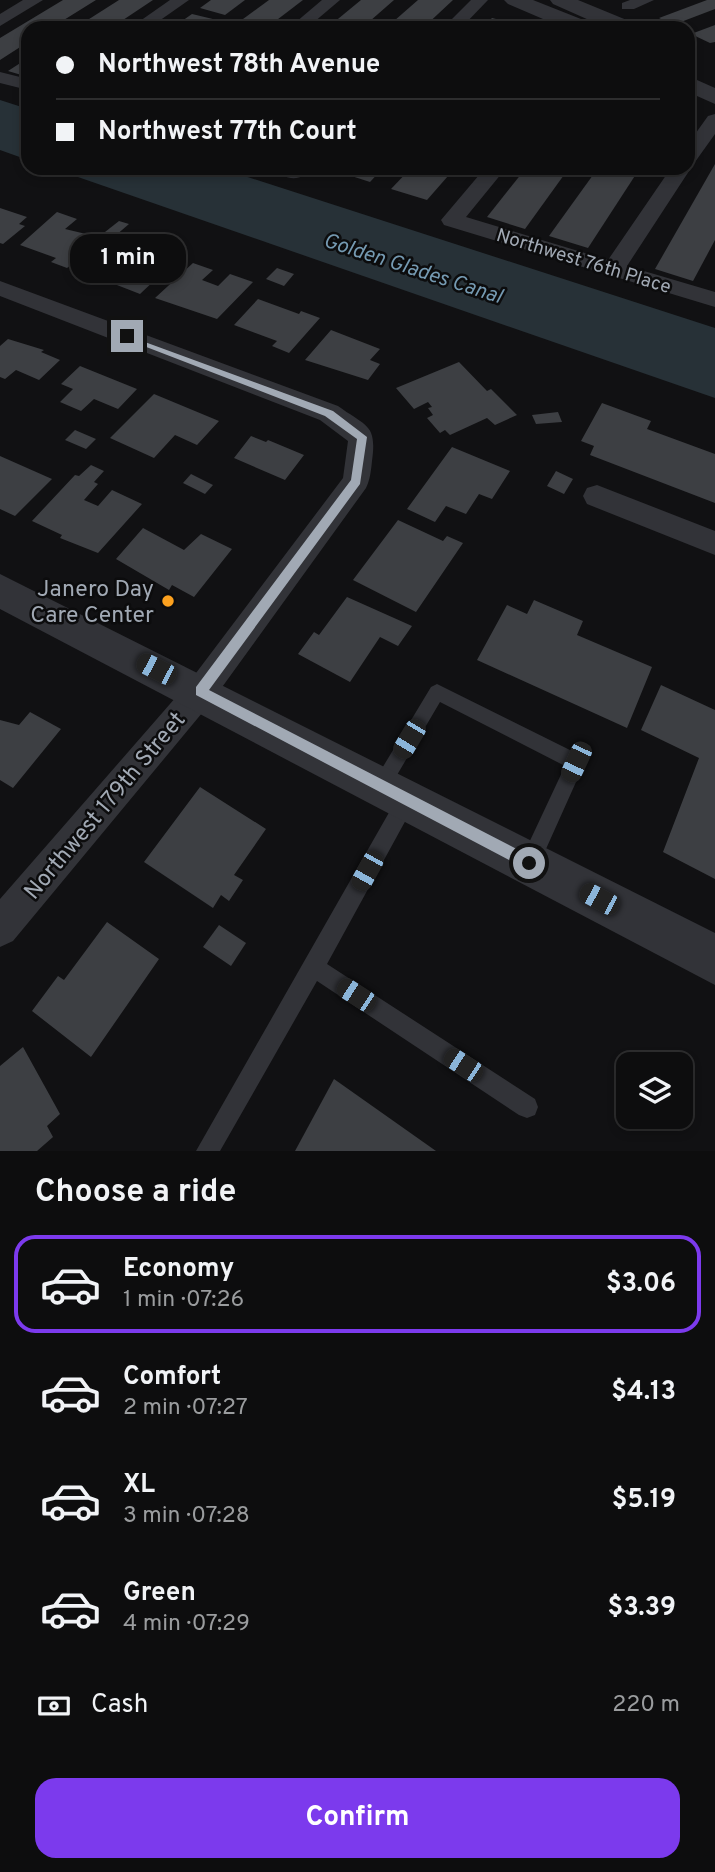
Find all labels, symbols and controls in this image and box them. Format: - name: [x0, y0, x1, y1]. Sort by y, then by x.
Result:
- text: Northwest 78th Avenue: [98, 49, 380, 82]
- text: Northwest 77th Court: [98, 116, 357, 149]
- street label: Northwest 76th Place: [493, 224, 674, 300]
- water label: Golden Glades Canal: [320, 228, 507, 312]
- callout: 1 min: [69, 234, 185, 284]
- text: 1 min: [100, 244, 156, 273]
- route end: [111, 320, 143, 352]
- place label: Janero Day Care Center: [30, 576, 154, 631]
- marker: Janero Day Care Center: [160, 593, 176, 609]
- car: [133, 650, 180, 688]
- street label: Northwest 179th Street: [19, 707, 193, 906]
- car: [390, 716, 429, 762]
- car: [558, 739, 595, 785]
- route start: [513, 847, 545, 879]
- car: [348, 848, 387, 894]
- car: [576, 880, 623, 918]
- car: [333, 975, 380, 1015]
- car: [440, 1045, 487, 1085]
- map controls: [616, 1052, 693, 1129]
- button: layers: [616, 1052, 693, 1129]
- text: Choose a ride: [35, 1173, 236, 1213]
- icon: car: [39, 1253, 102, 1316]
- text: Economy: [123, 1253, 234, 1286]
- text: $3.06: [606, 1268, 676, 1301]
- text: 1 min · 07:26: [123, 1286, 244, 1315]
- icon: car: [39, 1361, 102, 1424]
- text: Comfort: [123, 1361, 221, 1394]
- text: $4.13: [611, 1376, 676, 1409]
- text: 2 min · 07:27: [123, 1394, 248, 1423]
- icon: car: [39, 1469, 102, 1532]
- text: XL: [123, 1469, 155, 1502]
- text: $5.19: [612, 1484, 676, 1517]
- text: 3 min · 07:28: [123, 1502, 250, 1531]
- icon: car: [39, 1577, 102, 1640]
- text: Green: [123, 1577, 196, 1610]
- text: $3.39: [607, 1592, 676, 1625]
- text: 4 min · 07:29: [123, 1610, 250, 1639]
- icon: cash: [35, 1687, 73, 1725]
- text: Cash: [91, 1689, 148, 1722]
- text: 220 m: [612, 1691, 680, 1720]
- button: Confirm: [35, 1778, 680, 1858]

